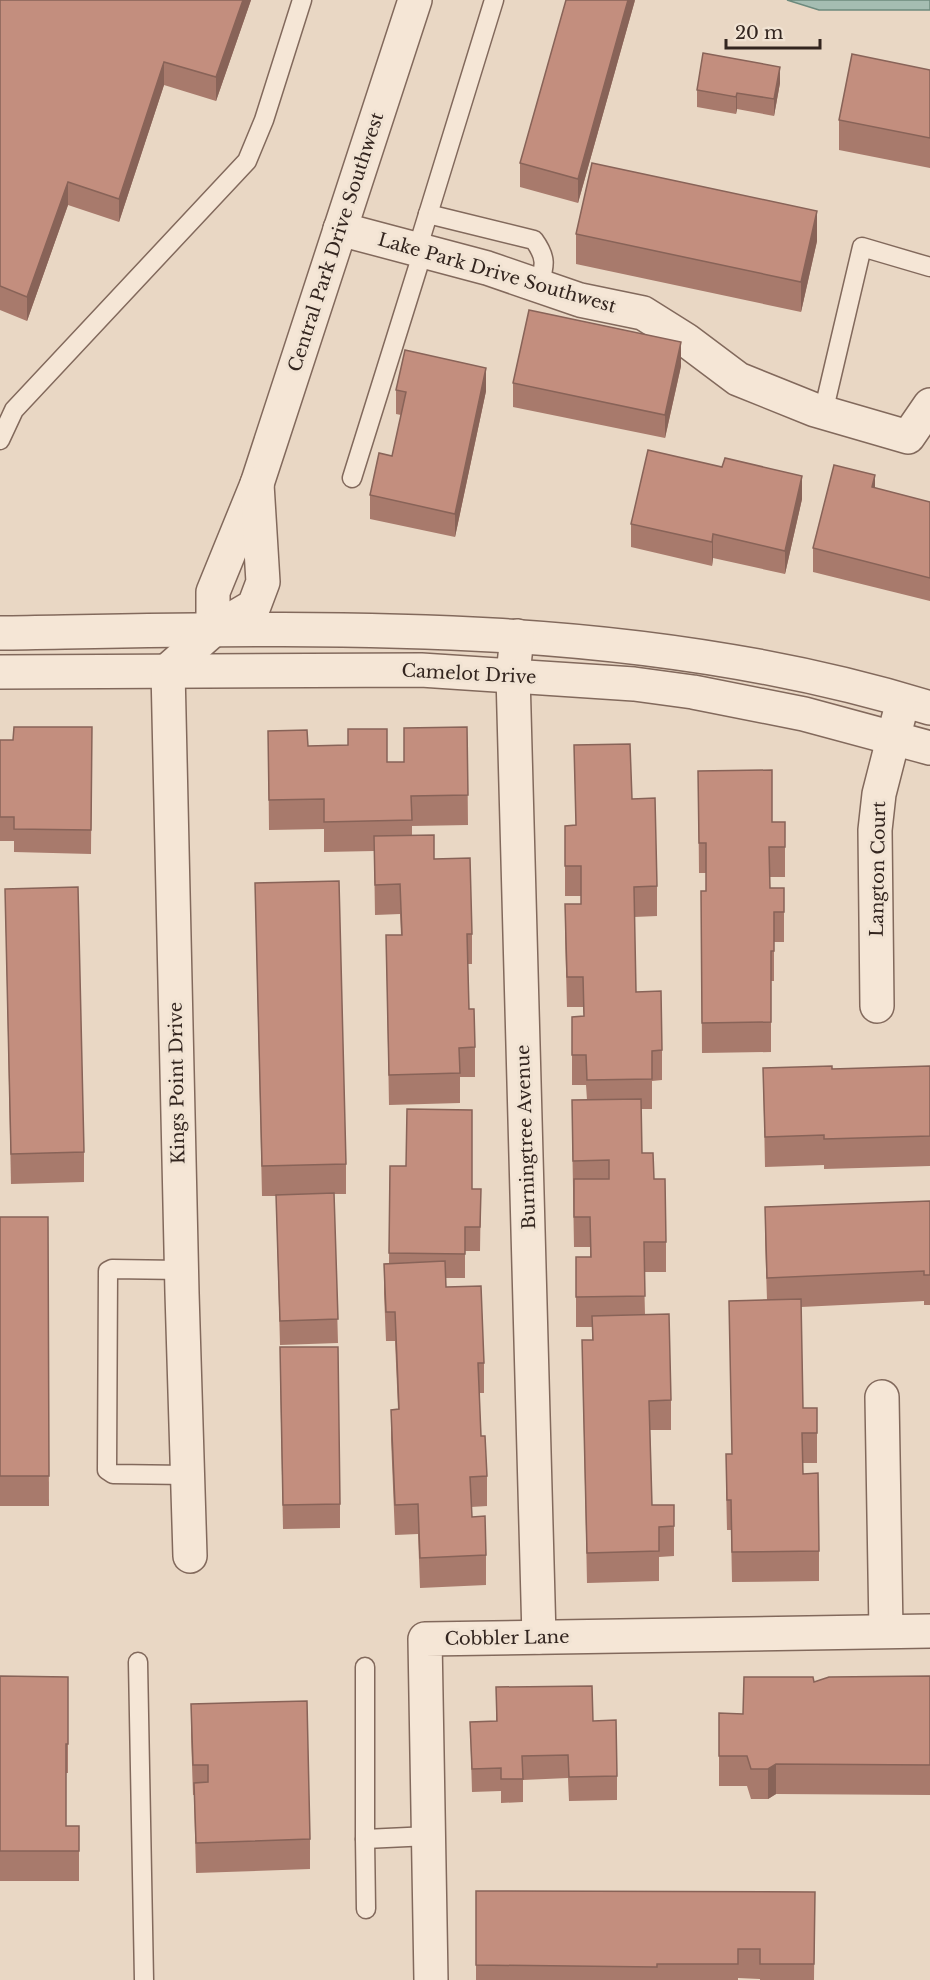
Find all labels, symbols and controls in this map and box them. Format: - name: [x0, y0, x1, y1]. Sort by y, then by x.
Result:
- scale bar: [726, 12, 820, 50]
- text: 20 m: [735, 22, 783, 44]
- street label: Central Park Drive Southwest: [284, 109, 388, 374]
- street label: Lake Park Drive Southwest: [375, 228, 619, 318]
- street label: Camelot Drive: [401, 659, 537, 689]
- street label: Langton Court: [866, 801, 890, 937]
- street label: Kings Point Drive: [165, 1002, 189, 1164]
- street label: Burningtree Avenue: [512, 1044, 540, 1230]
- street label: Cobbler Lane: [444, 1626, 570, 1650]

